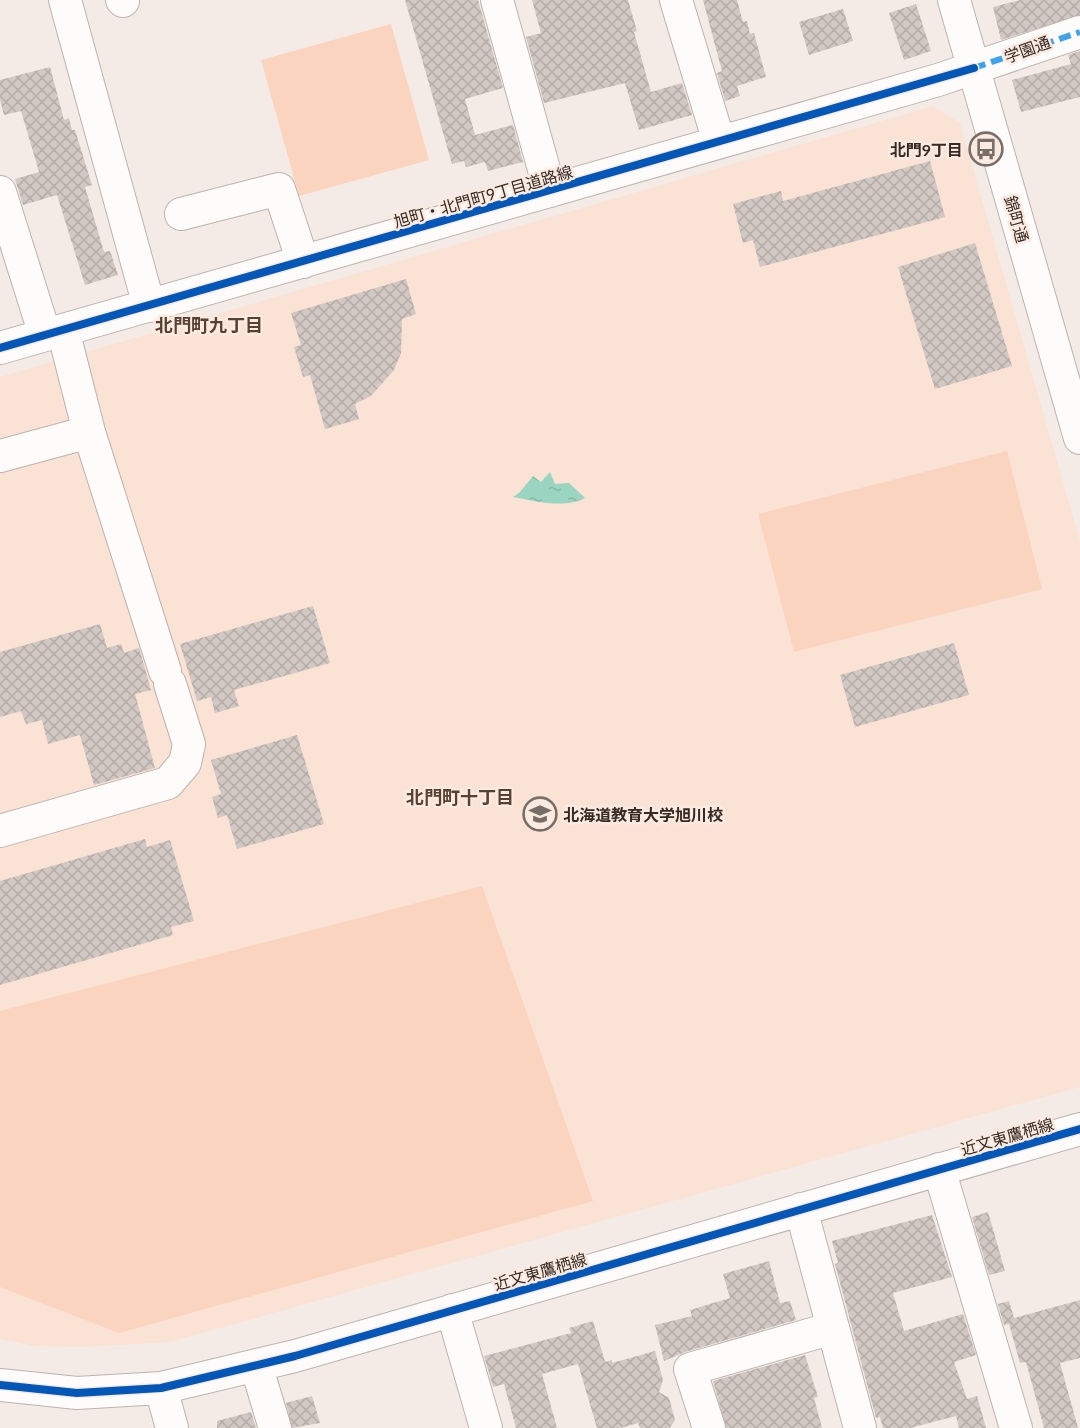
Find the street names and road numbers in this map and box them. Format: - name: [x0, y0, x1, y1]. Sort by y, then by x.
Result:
- street label: 学園通: [1001, 32, 1053, 66]
- street label: 旭町・北門町9丁目道路線: [391, 161, 575, 231]
- street label: 錦町通: [1001, 193, 1033, 245]
- street label: 近文東鷹栖線: [958, 1114, 1056, 1158]
- street label: 近文東鷹栖線: [491, 1249, 589, 1293]

